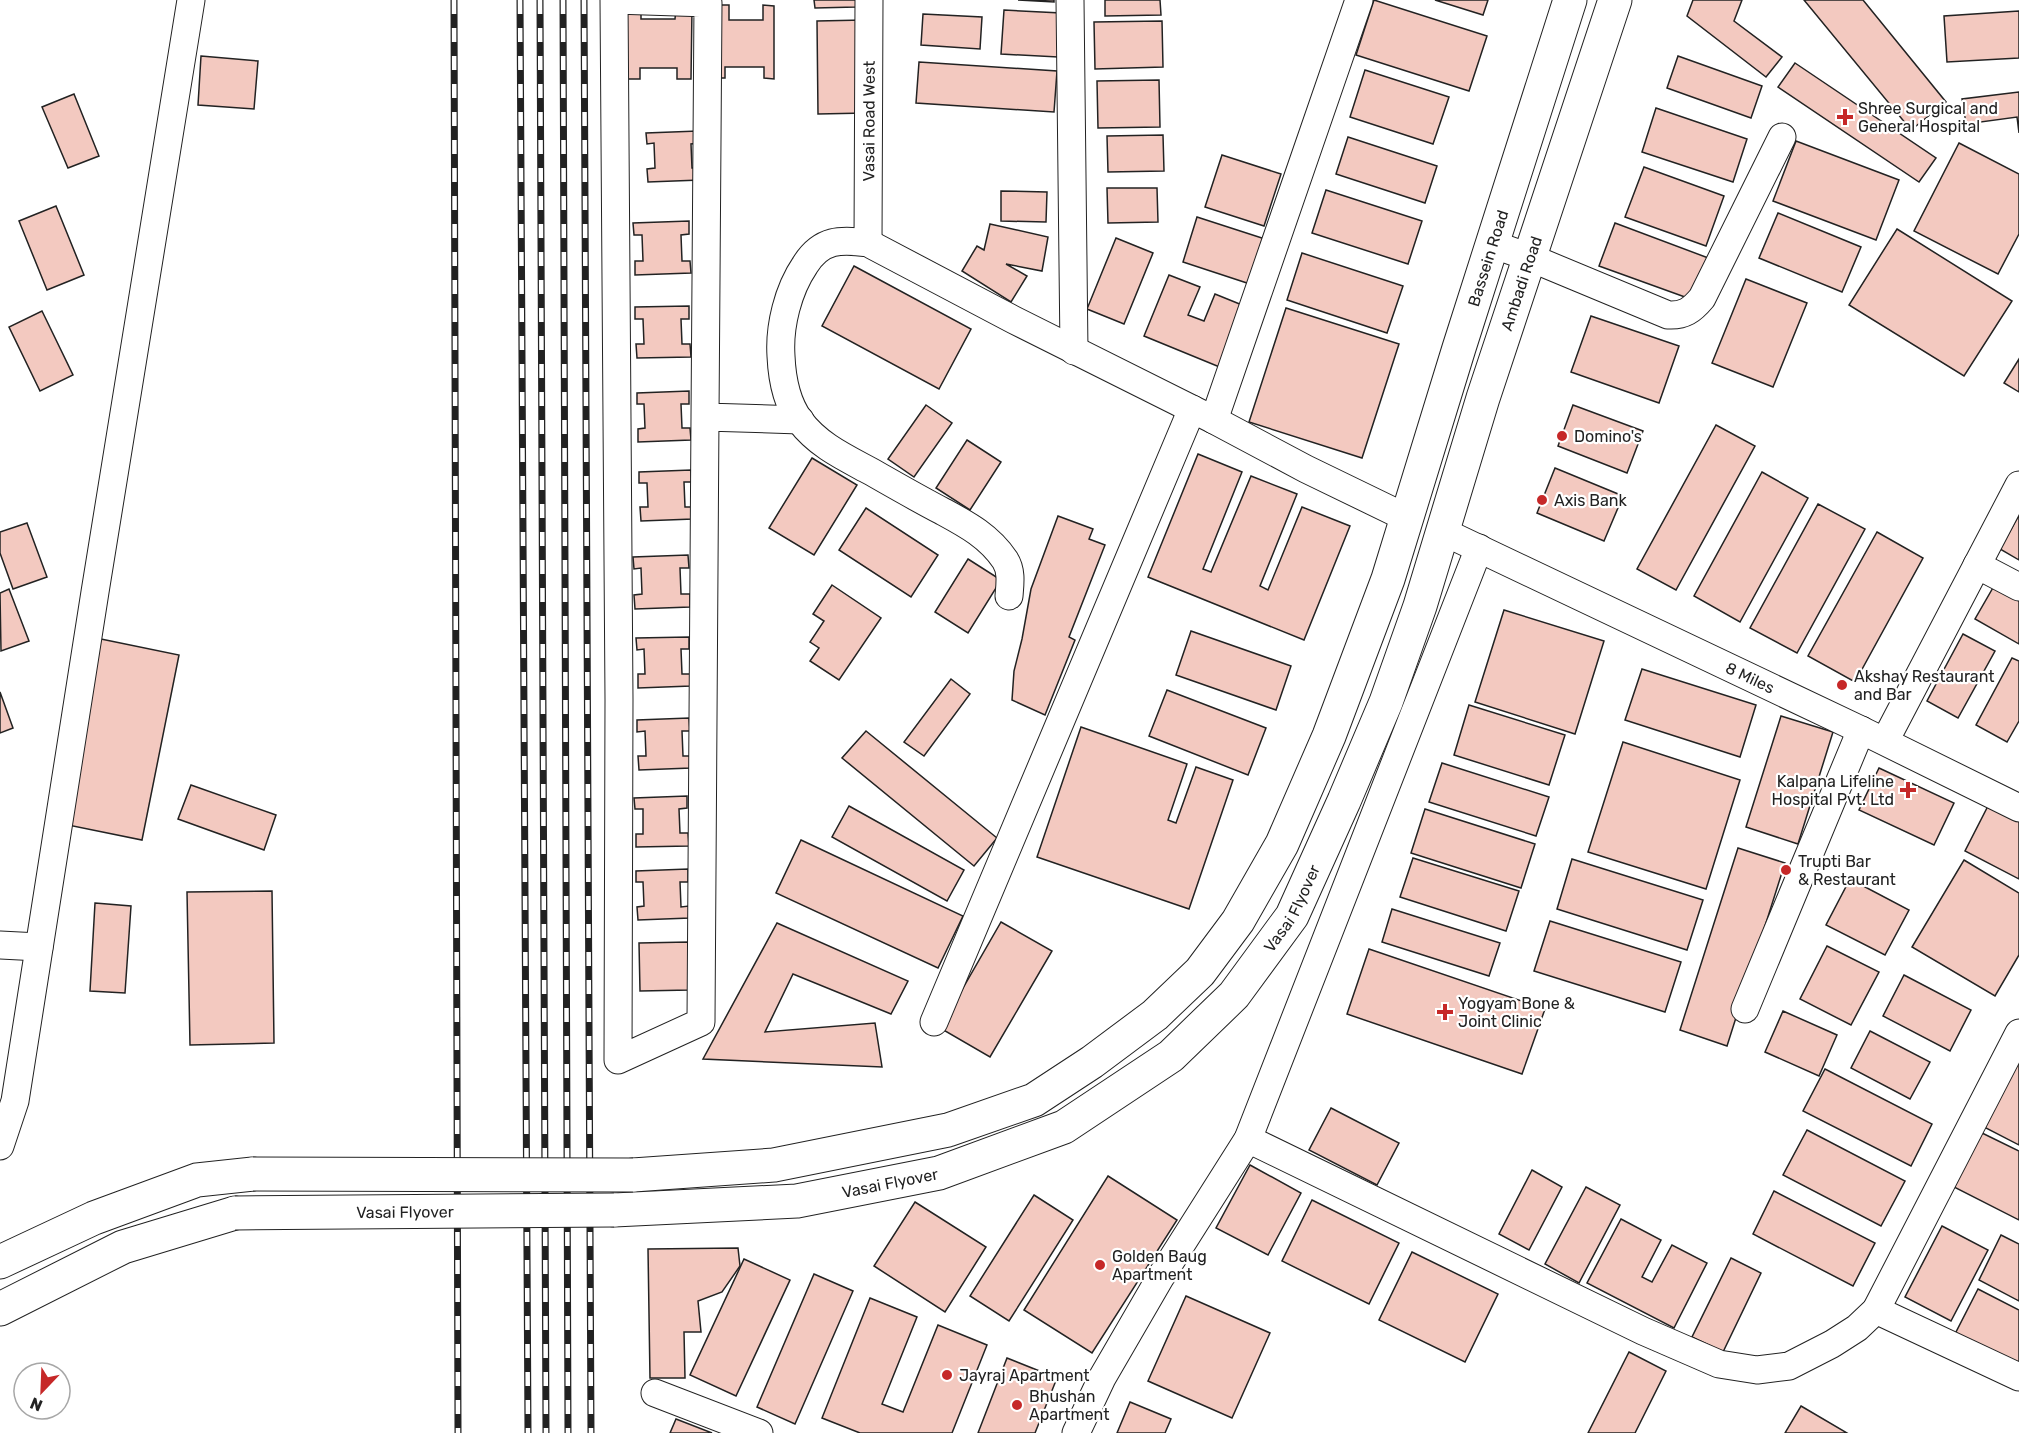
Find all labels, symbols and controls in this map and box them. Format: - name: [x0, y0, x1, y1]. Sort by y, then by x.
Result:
- street label: Vasai Road West: [859, 61, 879, 181]
- place label: Shree Surgical and General Hospital: [1858, 99, 1998, 136]
- marker: Shree Surgical and General Hospital: [1836, 108, 1854, 126]
- street label: Bassein Road: [1464, 208, 1512, 309]
- street label: Ambadi Road: [1497, 234, 1546, 333]
- place label: Domino's: [1574, 427, 1642, 446]
- marker: Domino's: [1555, 429, 1569, 443]
- place label: Axis Bank: [1554, 491, 1628, 510]
- marker: Axis Bank: [1535, 493, 1549, 507]
- street label: 8 Miles: [1723, 658, 1777, 698]
- place label: Akshay Restaurant and Bar: [1854, 667, 1995, 704]
- marker: Akshay Restaurant and Bar: [1835, 678, 1849, 692]
- place label: Kalpana Lifeline Hospital Pvt. Ltd: [1772, 772, 1894, 809]
- marker: Kalpana Lifeline Hospital Pvt. Ltd: [1899, 781, 1917, 799]
- place label: Trupti Bar & Restaurant: [1798, 852, 1896, 889]
- street label: Vasai Flyover: [1260, 862, 1324, 956]
- marker: Trupti Bar & Restaurant: [1779, 863, 1793, 877]
- place label: Yogyam Bone & Joint Clinic: [1458, 994, 1575, 1031]
- marker: Yogyam Bone & Joint Clinic: [1436, 1003, 1454, 1021]
- street label: Vasai Flyover: [840, 1164, 940, 1202]
- street label: Vasai Flyover: [356, 1202, 454, 1222]
- place label: Golden Baug Apartment: [1112, 1247, 1207, 1284]
- marker: Golden Baug Apartment: [1093, 1258, 1107, 1272]
- north arrow: [12, 1361, 72, 1421]
- place label: Jayraj Apartment: [959, 1366, 1090, 1385]
- marker: Jayraj Apartment: [940, 1368, 954, 1382]
- place label: Bhushan Apartment: [1029, 1387, 1109, 1424]
- text: N: [27, 1393, 45, 1415]
- marker: Bhushan Apartment: [1010, 1398, 1024, 1412]

